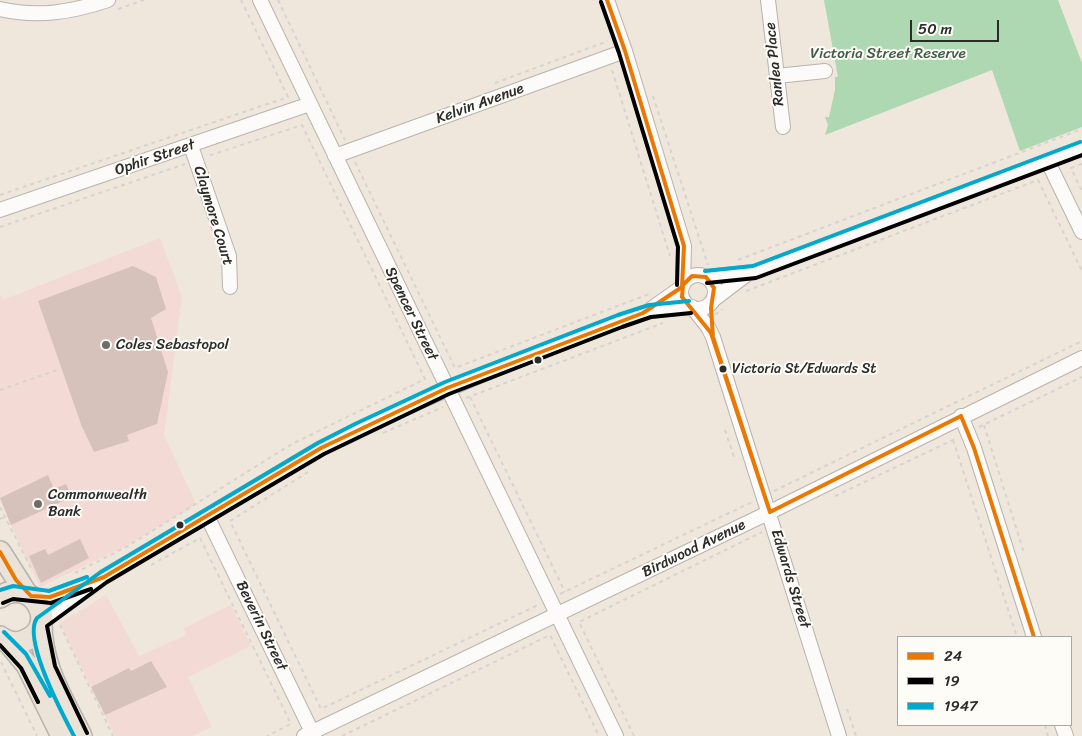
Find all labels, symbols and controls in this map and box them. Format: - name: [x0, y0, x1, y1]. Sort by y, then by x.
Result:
- scale bar: [912, 10, 1001, 42]
- text: 50 m: [918, 16, 952, 42]
- street label: Ranlea Place: [762, 21, 788, 107]
- park label: Victoria Street Reserve: [810, 45, 966, 63]
- street label: Kelvin Avenue: [434, 80, 526, 128]
- street label: Ophir Street: [113, 136, 197, 180]
- street label: Claymore Court: [189, 164, 237, 268]
- street label: Spencer Street: [381, 264, 441, 364]
- place label: Coles Sebastopol: [116, 336, 229, 354]
- marker: Coles Sebastopol: [100, 339, 112, 351]
- unlabelled marker: [533, 355, 543, 365]
- place label: Victoria St/Edwards St: [732, 361, 876, 377]
- marker: Victoria St/Edwards St: [718, 364, 728, 374]
- place label: Commonwealth Bank: [48, 486, 147, 521]
- marker: Commonwealth Bank: [32, 498, 44, 510]
- street label: Birdwood Avenue: [639, 516, 749, 582]
- unlabelled marker: [175, 520, 185, 530]
- street label: Edwards Street: [766, 527, 814, 631]
- street label: Beverin Street: [231, 578, 291, 674]
- legend: [897, 636, 1072, 726]
- text: 24: [944, 643, 962, 669]
- text: 19: [944, 668, 960, 694]
- text: 1947: [944, 693, 978, 719]

